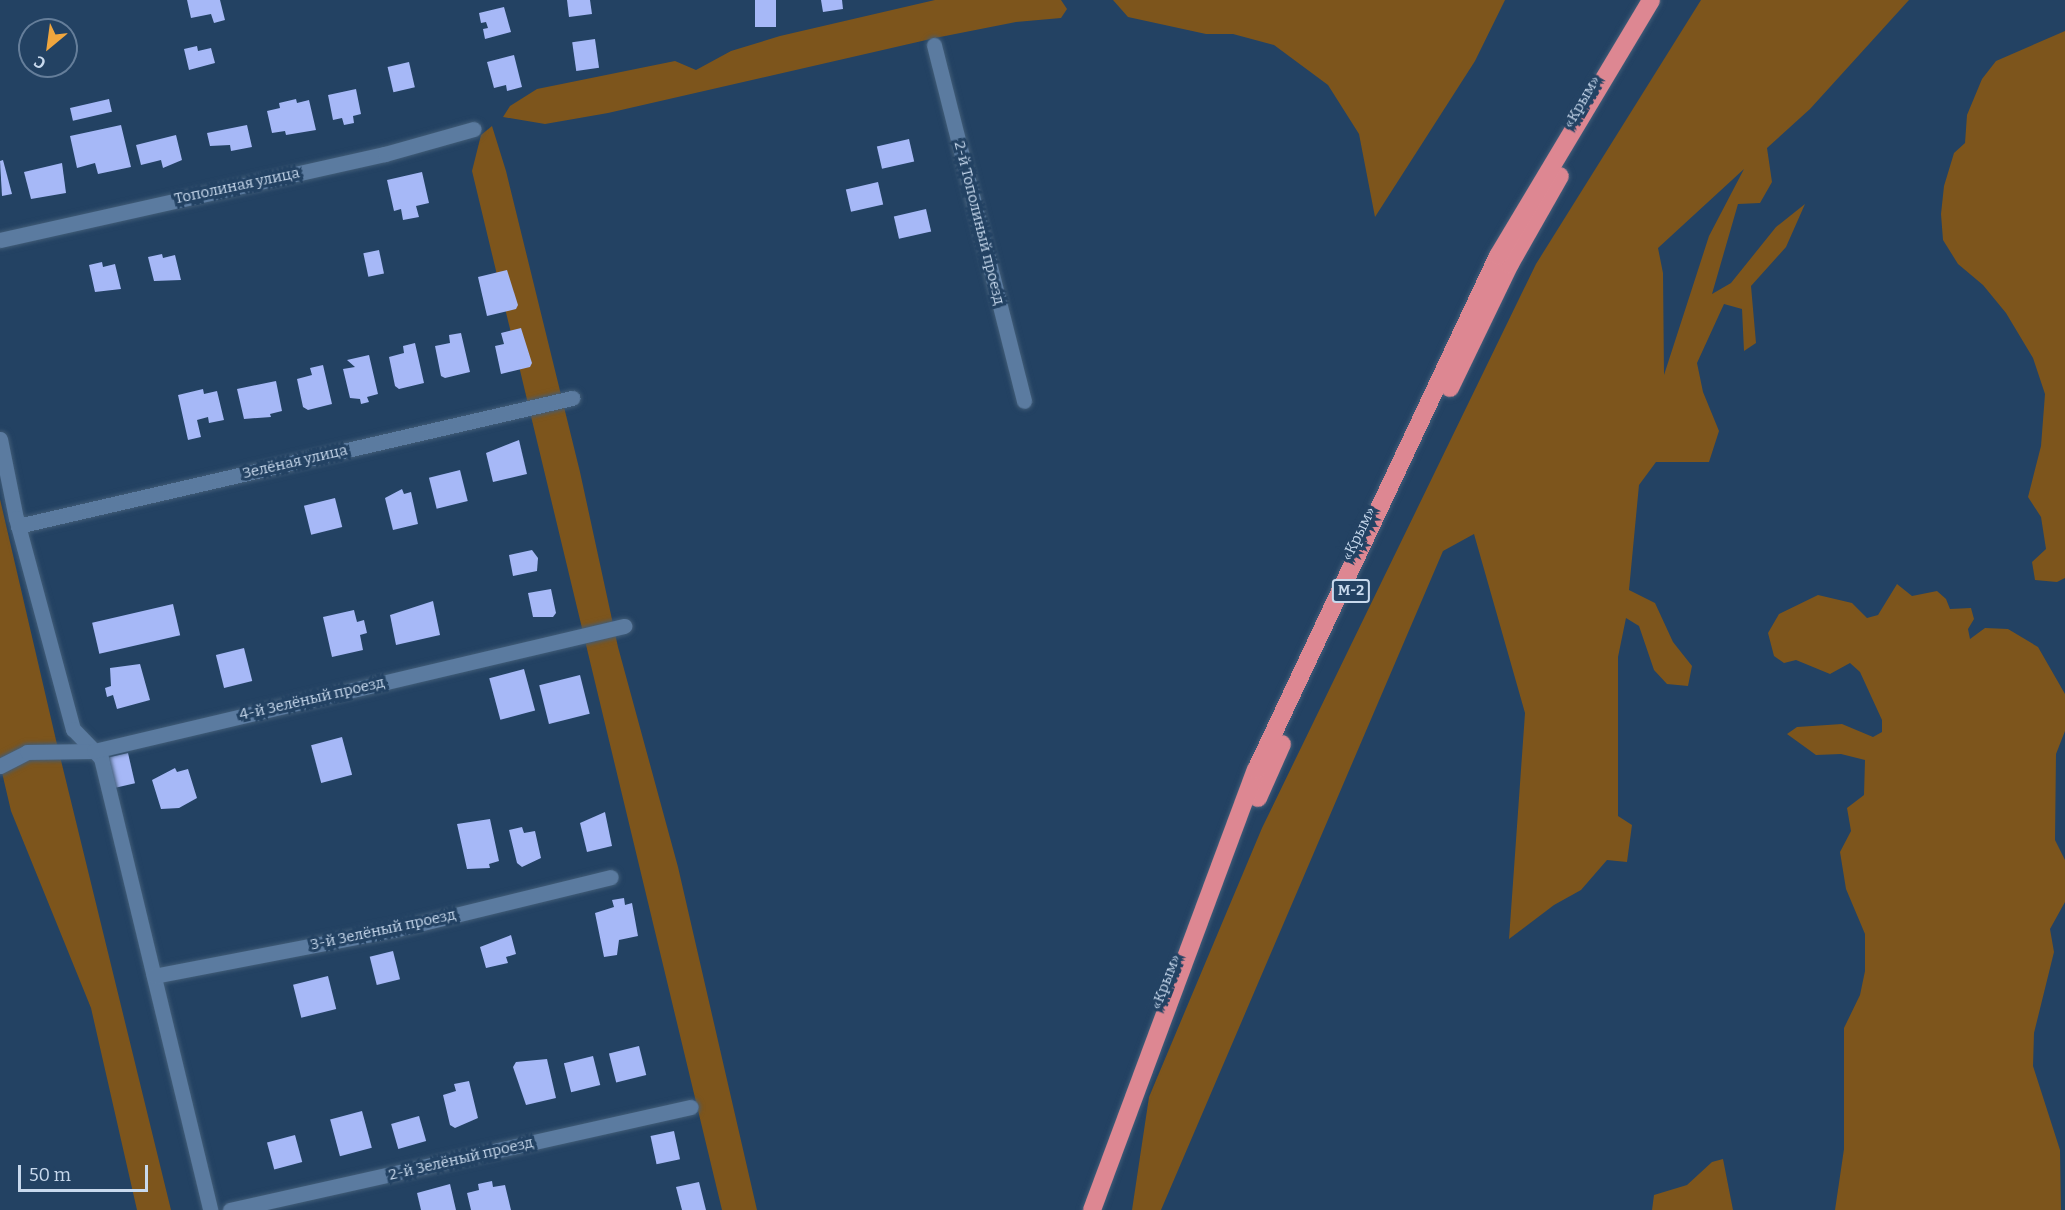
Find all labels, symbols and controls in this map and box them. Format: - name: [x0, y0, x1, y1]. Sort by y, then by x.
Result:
- north arrow: [18, 18, 78, 78]
- text: С: [31, 52, 49, 73]
- street label: «Крым»: [1560, 73, 1604, 131]
- street label: 2-й Тополиный проезд: [950, 139, 1008, 307]
- street label: Тополиная улица: [173, 164, 301, 208]
- street label: Зелёная улица: [241, 441, 349, 483]
- street label: «Крым»: [1338, 504, 1380, 564]
- road number: М-2: [1332, 580, 1370, 602]
- street label: 4-й Зелёный проезд: [238, 674, 386, 724]
- street label: 3-й Зелёный проезд: [309, 906, 457, 954]
- street label: «Крым»: [1147, 952, 1185, 1012]
- street label: 2-й Зелёный проезд: [387, 1134, 535, 1184]
- scale bar: [21, 1153, 152, 1191]
- text: 50 m: [29, 1164, 71, 1186]

